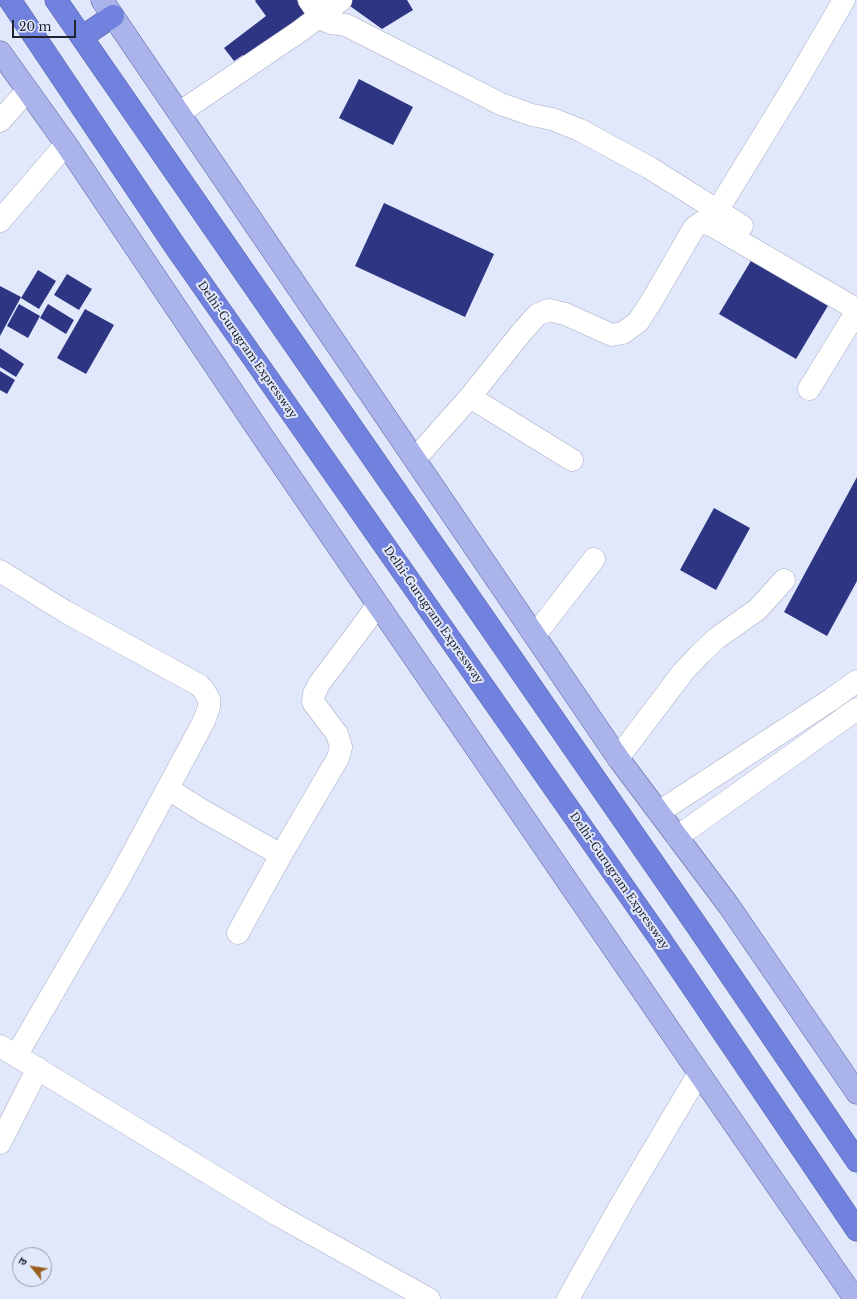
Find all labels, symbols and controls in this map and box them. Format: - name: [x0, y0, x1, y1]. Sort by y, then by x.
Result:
- scale bar: [14, 12, 78, 38]
- text: 20 m: [19, 19, 51, 34]
- street label: Delhi-Gurugram Expressway: [195, 279, 299, 421]
- street label: Delhi-Gurugram Expressway: [381, 544, 485, 686]
- street label: Delhi-Gurugram Expressway: [567, 810, 671, 952]
- north arrow: [12, 1247, 52, 1287]
- text: उ: [15, 1255, 30, 1268]

